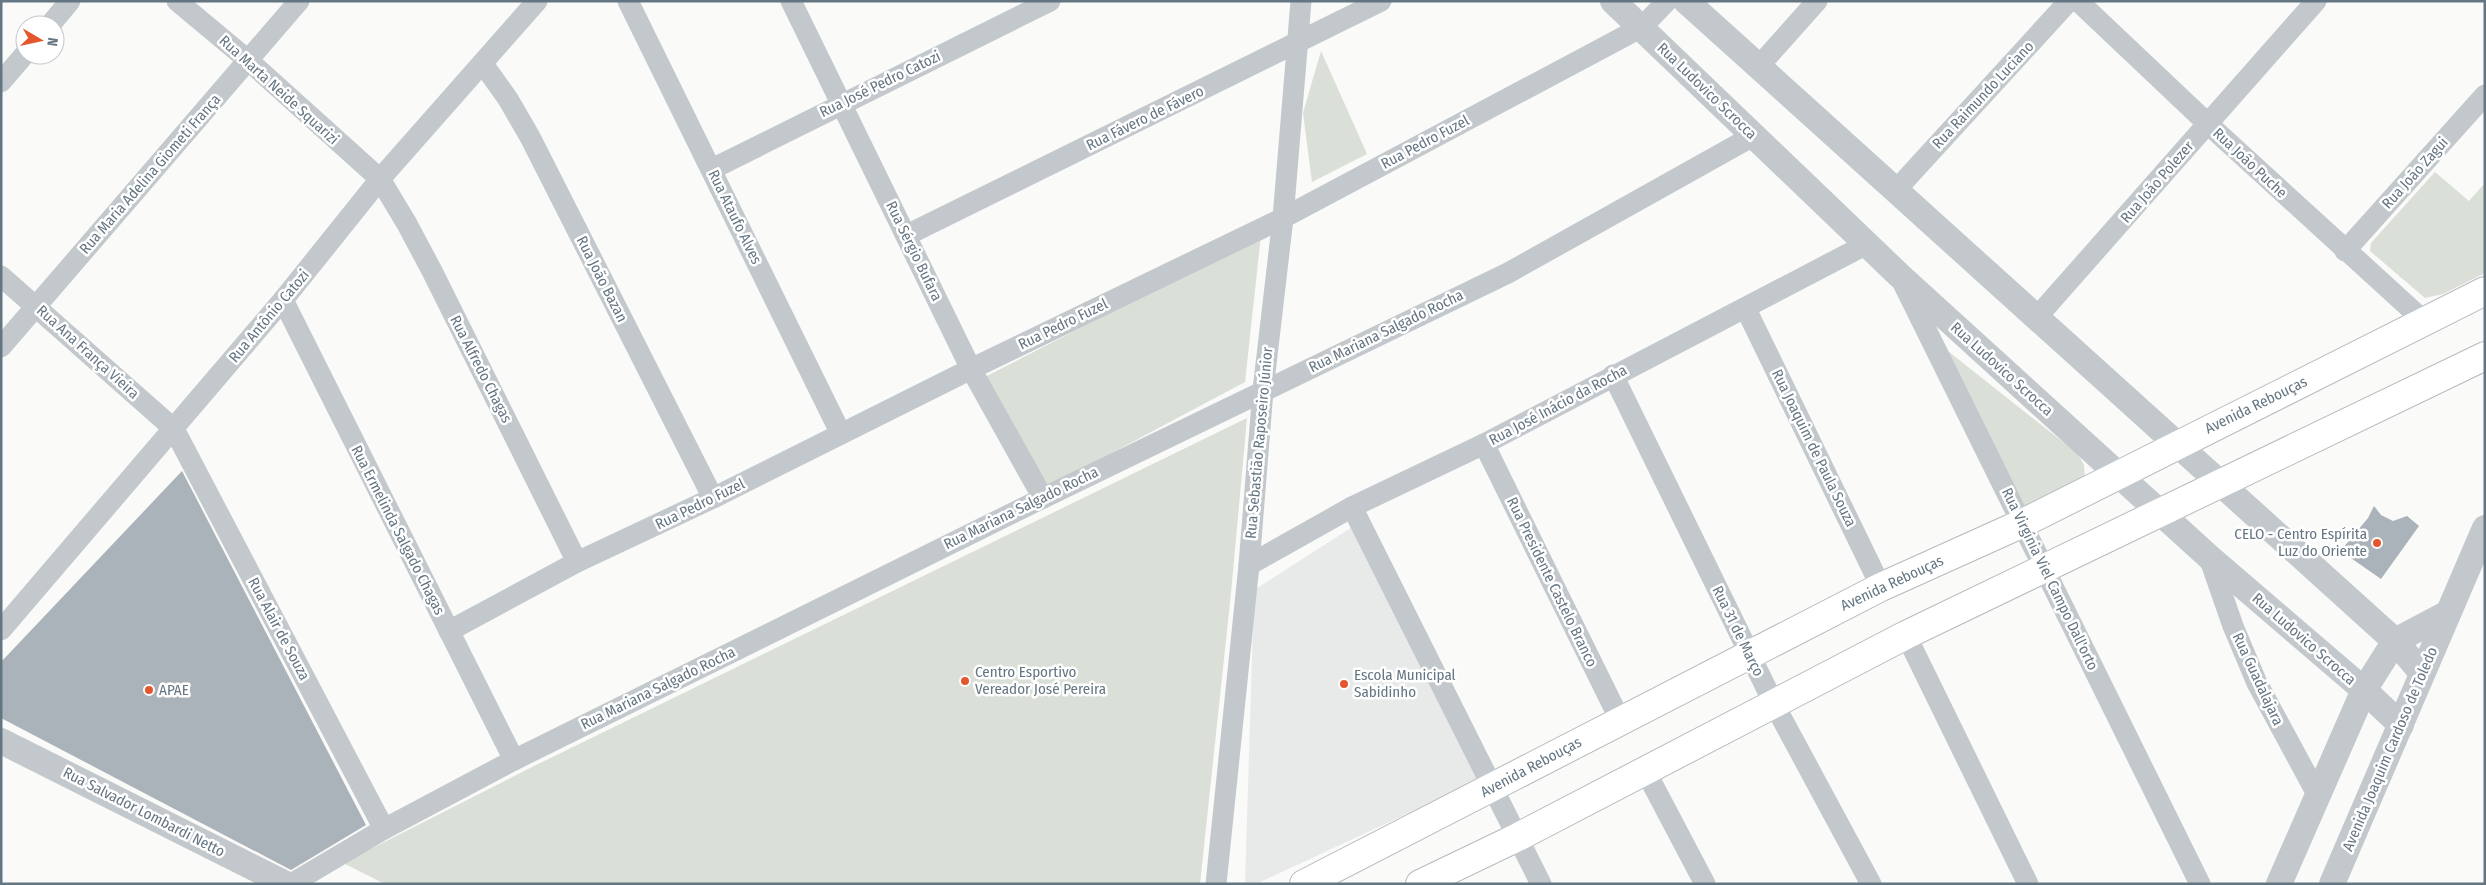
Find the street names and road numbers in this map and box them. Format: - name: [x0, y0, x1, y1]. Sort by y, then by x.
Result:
- street label: Rua Marta Neide Squarizi: [216, 32, 342, 148]
- street label: Rua Raimundo Luciano: [1929, 37, 2038, 152]
- street label: Rua Ludovico Scrocca: [1654, 39, 1760, 143]
- street label: Rua José Pedro Catozi: [817, 47, 943, 121]
- street label: Rua Fávero de Fávero: [1083, 82, 1207, 154]
- street label: Rua Maria Adelina Giometi França: [76, 90, 224, 258]
- street label: Rua Pedro Fuzel: [1378, 111, 1472, 173]
- street label: Rua João Puche: [2209, 124, 2291, 202]
- street label: Rua João Zagui: [2378, 134, 2452, 212]
- street label: Rua João Polezer: [2117, 137, 2198, 227]
- street label: Rua Ataufo Alves: [704, 167, 766, 267]
- street label: Rua Sérgio Bufara: [882, 198, 946, 304]
- street label: Rua João Bazan: [573, 233, 631, 325]
- street label: Rua Antônio Catozi: [225, 266, 313, 366]
- street label: Rua Mariana Salgado Rocha: [1306, 286, 1466, 376]
- street label: Rua Pedro Fuzel: [1015, 295, 1111, 353]
- street label: Rua Ana França Vieira: [33, 301, 143, 403]
- street label: Rua Alfredo Chagas: [446, 312, 516, 426]
- street label: Rua Ludovico Scrocca: [1947, 318, 2057, 420]
- street label: Rua Sebastião Raposeiro Júnior: [1242, 346, 1276, 540]
- street label: Rua José Inácio da Rocha: [1486, 361, 1630, 449]
- street label: Rua Joaquim de Paula Souza: [1768, 366, 1860, 530]
- street label: Avenida Rebouças: [2202, 372, 2310, 438]
- street label: Rua Ermelinda Salgado Chagas: [347, 442, 449, 618]
- street label: Rua Mariana Salgado Rocha: [941, 463, 1101, 553]
- street label: Rua Pedro Fuzel: [652, 475, 748, 533]
- street label: Rua Virgínia Viel Campo Dall'orto: [1998, 485, 2102, 673]
- street label: Rua Presidente Castelo Branco: [1503, 494, 1601, 670]
- street label: Avenida Rebouças: [1838, 551, 1946, 615]
- street label: Rua Alair de Souza: [244, 575, 314, 683]
- street label: Rua 31 de Março: [1708, 583, 1768, 679]
- street label: Rua Ludovico Scrocca: [2249, 589, 2359, 689]
- street label: Rua Guadalajara: [2229, 630, 2287, 728]
- street label: Rua Mariana Salgado Rocha: [578, 643, 738, 733]
- street label: Avenida Joaquim Cardoso de Toledo: [2339, 644, 2441, 854]
- street label: Avenida Rebouças: [1478, 733, 1584, 801]
- street label: Rua Salvador Lombardi Netto: [60, 763, 228, 861]

